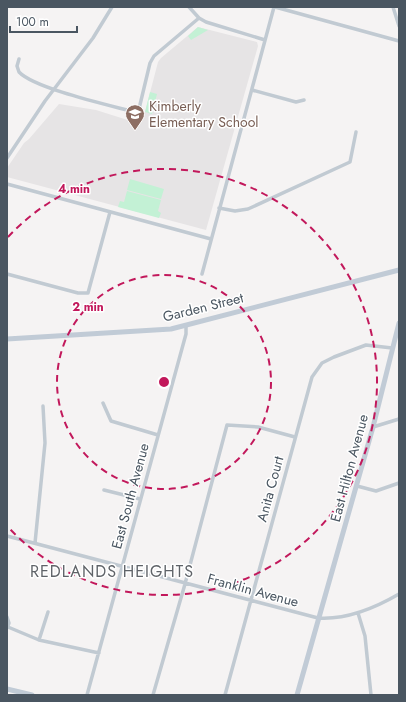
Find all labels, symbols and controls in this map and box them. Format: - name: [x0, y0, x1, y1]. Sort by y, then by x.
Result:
- scale bar: [10, 8, 77, 34]
- text: 100 m: [16, 13, 49, 31]
- place label: Kimberly Elementary School: [149, 96, 259, 132]
- school or university icon: Kimberly Elementary School: [124, 103, 146, 131]
- text: 4 min: [58, 180, 90, 198]
- street label: Garden Street: [161, 287, 246, 327]
- text: 2 min: [72, 298, 104, 316]
- centre of rings: [157, 375, 171, 389]
- street label: East Hilton Avenue: [325, 412, 373, 524]
- street label: East South Avenue: [106, 441, 154, 551]
- street label: Anita Court: [252, 453, 289, 524]
- district label: REDLANDS HEIGHTS: [30, 560, 194, 583]
- street label: Franklin Avenue: [205, 568, 301, 612]

